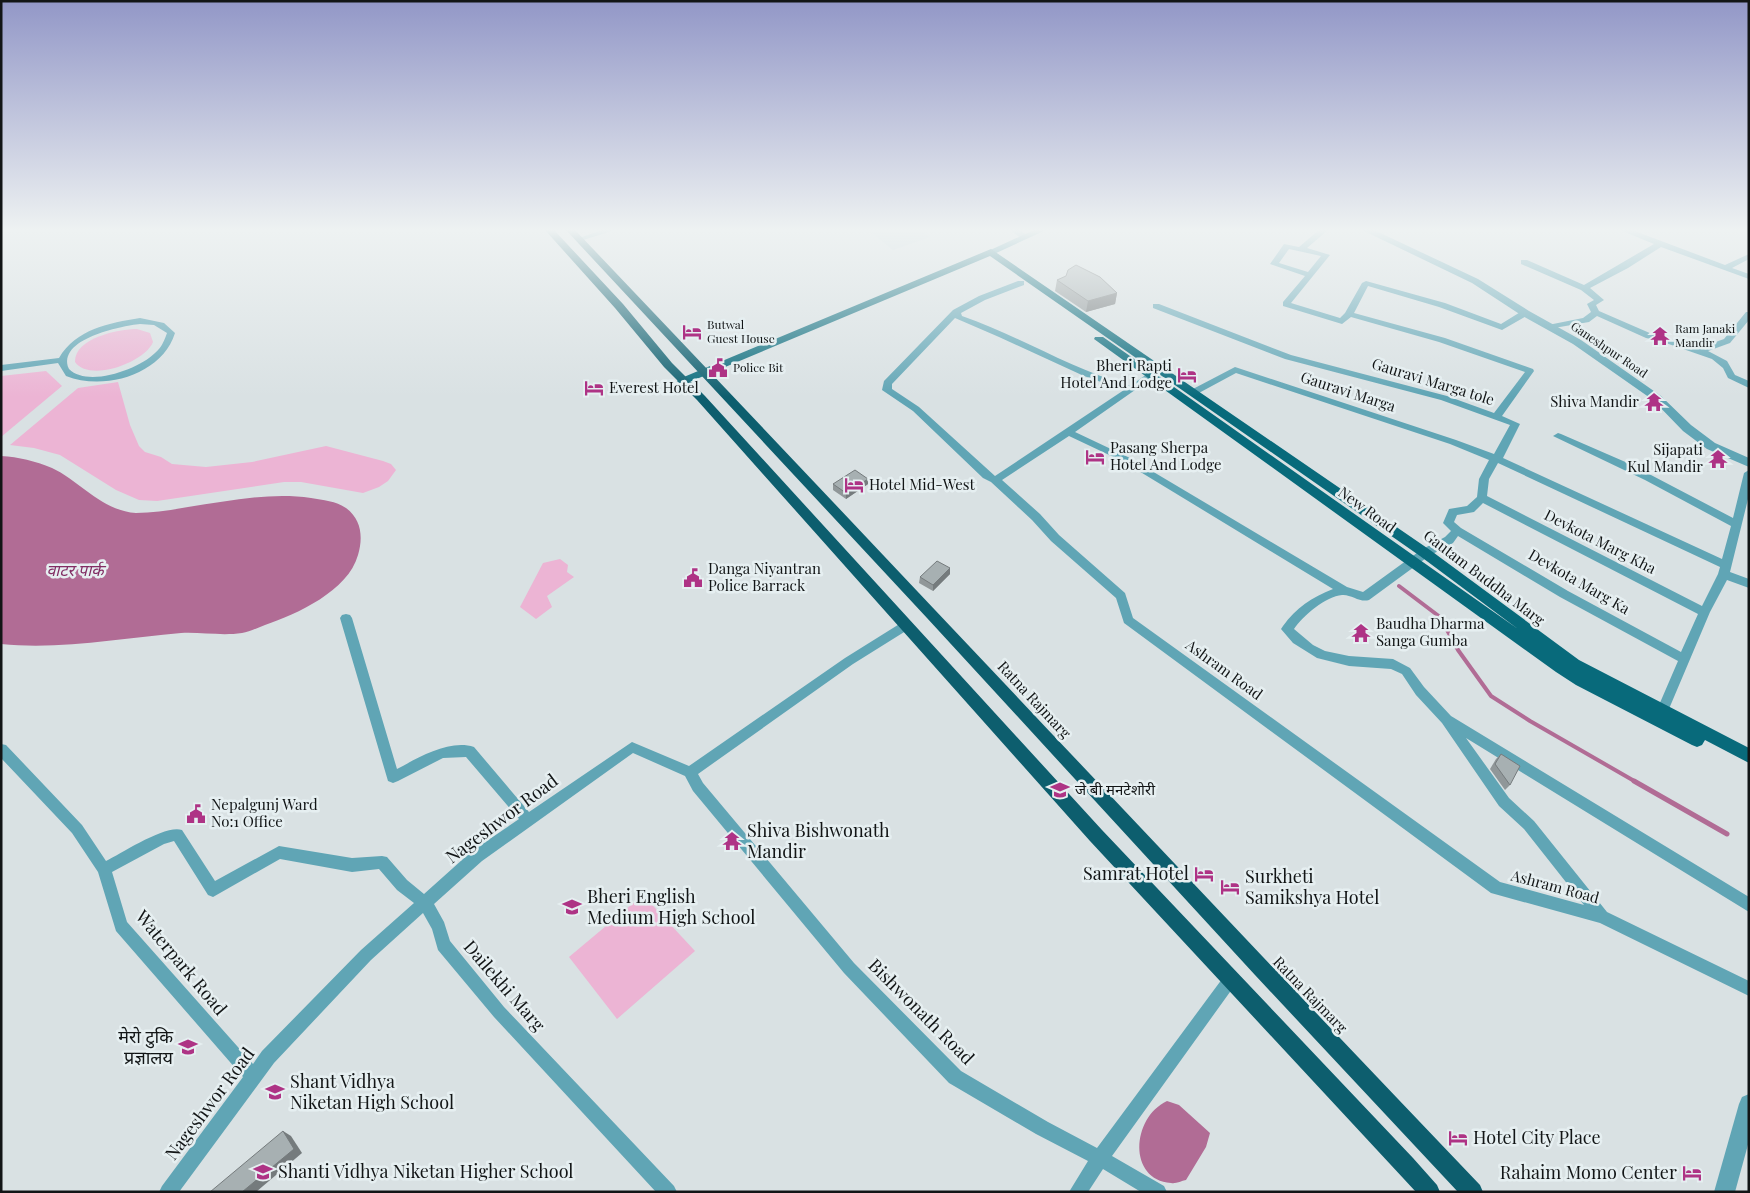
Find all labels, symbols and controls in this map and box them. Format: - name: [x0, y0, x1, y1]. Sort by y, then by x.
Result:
- place label: Butwal Guest House: [707, 316, 775, 346]
- street label: Ganeshpur Road: [1568, 318, 1651, 381]
- place label: Ram Janaki Mandir: [1675, 320, 1736, 350]
- hotel icon: Butwal Guest House: [681, 321, 703, 343]
- temple icon: Ram Janaki Mandir: [1649, 325, 1671, 347]
- street label: Gauravi Marga tole: [1370, 353, 1497, 409]
- place label: Bheri Rapti Hotel And Lodge: [1060, 355, 1173, 392]
- public building icon: Police Bit: [707, 357, 729, 379]
- place label: Police Bit: [733, 359, 784, 375]
- hotel icon: Bheri Rapti Hotel And Lodge: [1176, 364, 1198, 386]
- street label: Gauravi Marga: [1298, 366, 1399, 416]
- hotel icon: Everest Hotel: [583, 377, 605, 399]
- place label: Everest Hotel: [609, 377, 699, 397]
- place label: Shiva Mandir: [1550, 391, 1639, 411]
- temple icon: Shiva Mandir: [1643, 391, 1665, 413]
- place label: Pasang Sherpa Hotel And Lodge: [1110, 437, 1222, 474]
- place label: Sijapati Kul Mandir: [1627, 439, 1704, 476]
- hotel icon: Pasang Sherpa Hotel And Lodge: [1084, 446, 1106, 468]
- temple icon: Sijapati Kul Mandir: [1707, 448, 1729, 470]
- hotel icon: Hotel Mid-West: [843, 474, 865, 496]
- place label: Hotel Mid-West: [869, 474, 976, 494]
- street label: New Road: [1335, 481, 1401, 537]
- street label: Devkota Marg Kha: [1541, 504, 1660, 578]
- street label: Gautam Buddha Marg: [1420, 525, 1549, 629]
- street label: Devkota Marg Ka: [1525, 544, 1634, 619]
- place label: Danga Niyantran Police Barrack: [708, 558, 821, 595]
- water label: वाटर पार्क: [46, 559, 107, 580]
- public building icon: Danga Niyantran Police Barrack: [682, 567, 704, 589]
- place label: Baudha Dharma Sanga Gumba: [1376, 613, 1485, 650]
- temple icon: Baudha Dharma Sanga Gumba: [1350, 622, 1372, 644]
- street label: Ashram Road: [1181, 634, 1267, 704]
- street label: Ratna Rajmarg: [994, 656, 1076, 742]
- street label: Nageshwor Road: [440, 768, 563, 868]
- school or university icon: जे बी मनटेशोरी: [1049, 779, 1071, 801]
- place label: जे बी मनटेशोरी: [1075, 779, 1156, 799]
- place label: Nepalgunj Ward No:1 Office: [211, 794, 318, 831]
- public building icon: Nepalgunj Ward No:1 Office: [185, 803, 207, 825]
- place label: Shiva Bishwonath Mandir: [747, 818, 890, 863]
- temple icon: Shiva Bishwonath Mandir: [721, 830, 743, 852]
- place label: Samrat Hotel: [1083, 861, 1189, 885]
- hotel icon: Samrat Hotel: [1193, 863, 1215, 885]
- place label: Surkheti Samikshya Hotel: [1245, 864, 1379, 909]
- street label: Ashram Road: [1508, 864, 1602, 907]
- hotel icon: Surkheti Samikshya Hotel: [1219, 876, 1241, 898]
- place label: Bheri English Medium High School: [587, 884, 755, 929]
- school or university icon: Bheri English Medium High School: [561, 896, 583, 918]
- street label: Waterpark Road: [130, 904, 233, 1020]
- street label: Dailekhi Marg: [459, 935, 551, 1036]
- street label: Ratna Rajmarg: [1269, 952, 1352, 1037]
- street label: Bishwonath Road: [864, 953, 980, 1070]
- place label: मेराे टुकि प्रज्ञालय: [118, 1024, 174, 1069]
- school or university icon: मेराे टुकि प्रज्ञालय: [177, 1036, 199, 1058]
- street label: Nageshwor Road: [159, 1042, 260, 1164]
- place label: Shant Vidhya Niketan High School: [290, 1069, 454, 1114]
- school or university icon: Shant Vidhya Niketan High School: [264, 1081, 286, 1103]
- place label: Hotel City Place: [1473, 1125, 1601, 1149]
- hotel icon: Hotel City Place: [1447, 1127, 1469, 1149]
- place label: Shanti Vidhya Niketan Higher School: [278, 1159, 574, 1183]
- place label: Rahaim Momo Center: [1500, 1160, 1677, 1184]
- school or university icon: Shanti Vidhya Niketan Higher School: [252, 1161, 274, 1183]
- hotel icon: Rahaim Momo Center: [1681, 1162, 1703, 1184]

